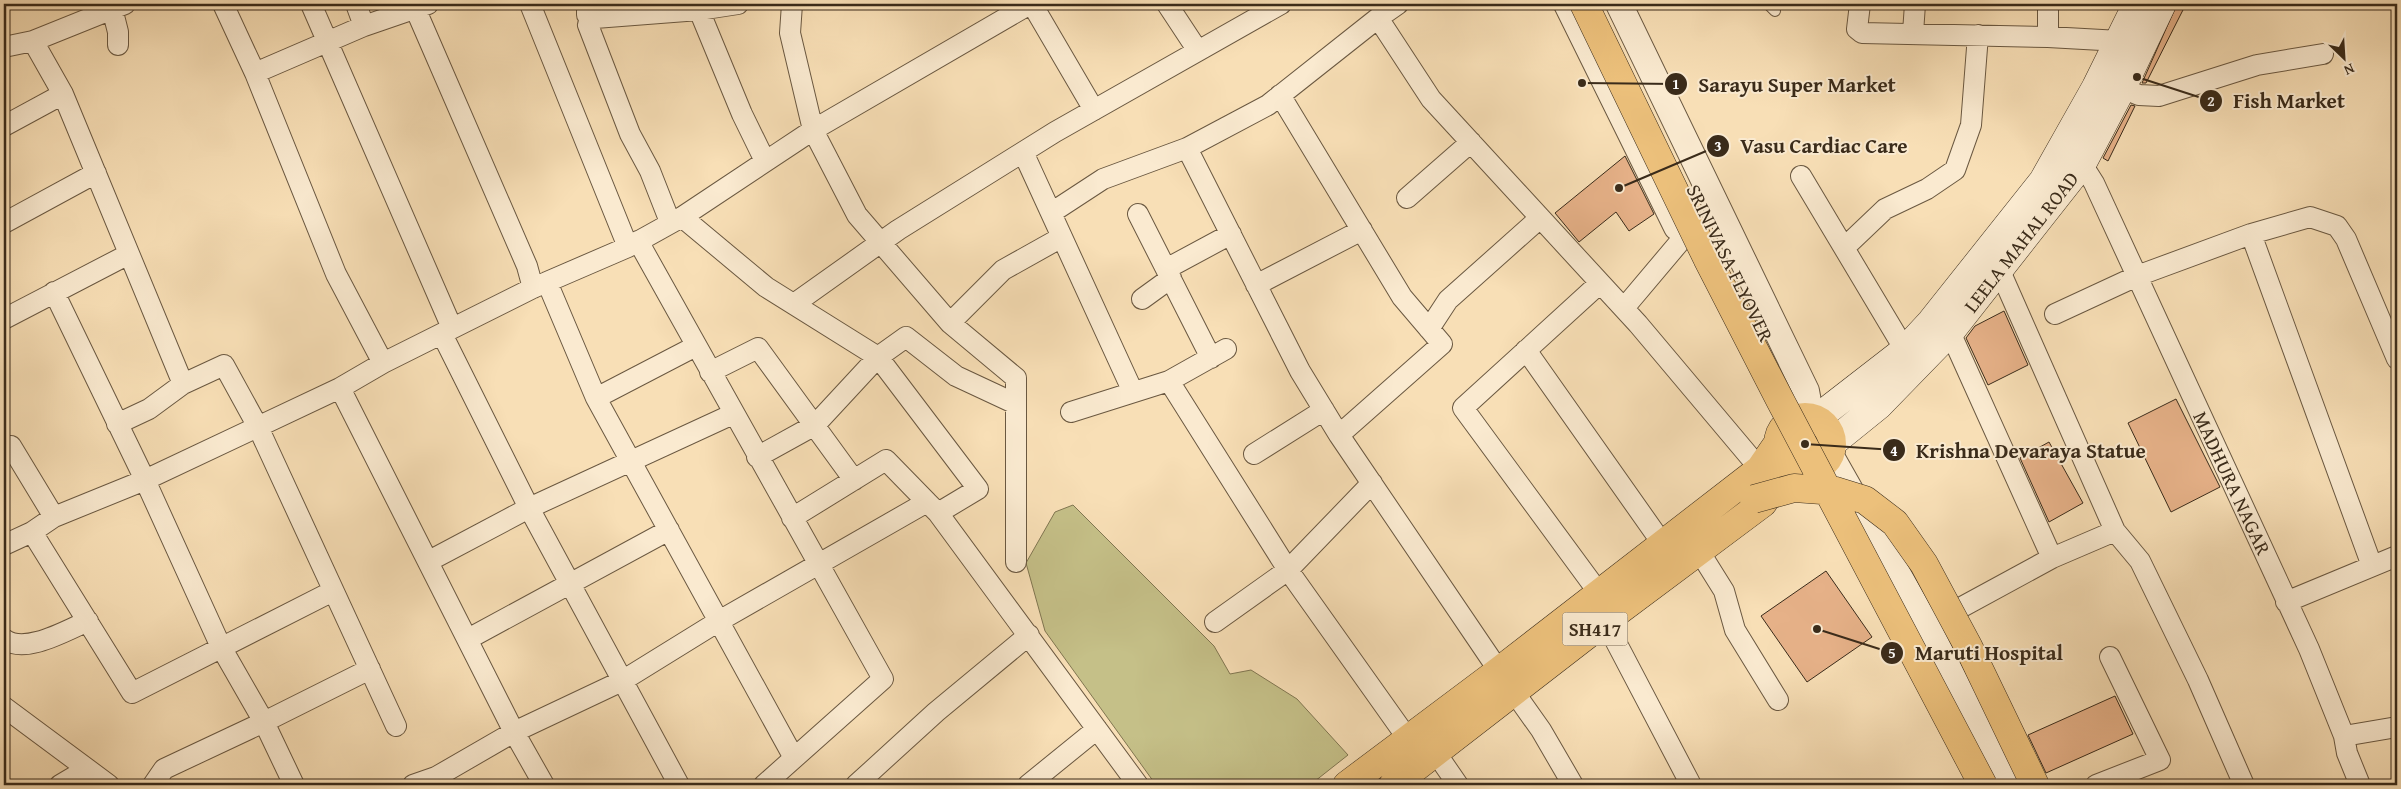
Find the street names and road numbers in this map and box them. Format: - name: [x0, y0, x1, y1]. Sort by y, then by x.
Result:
- street label: LEELA MAHAL ROAD: [1956, 165, 2085, 318]
- street label: SRINIVASA FLYOVER: [1680, 179, 1781, 347]
- street label: MADHURA NAGAR: [2186, 406, 2279, 560]
- road number: SH417: [1562, 612, 1628, 646]

